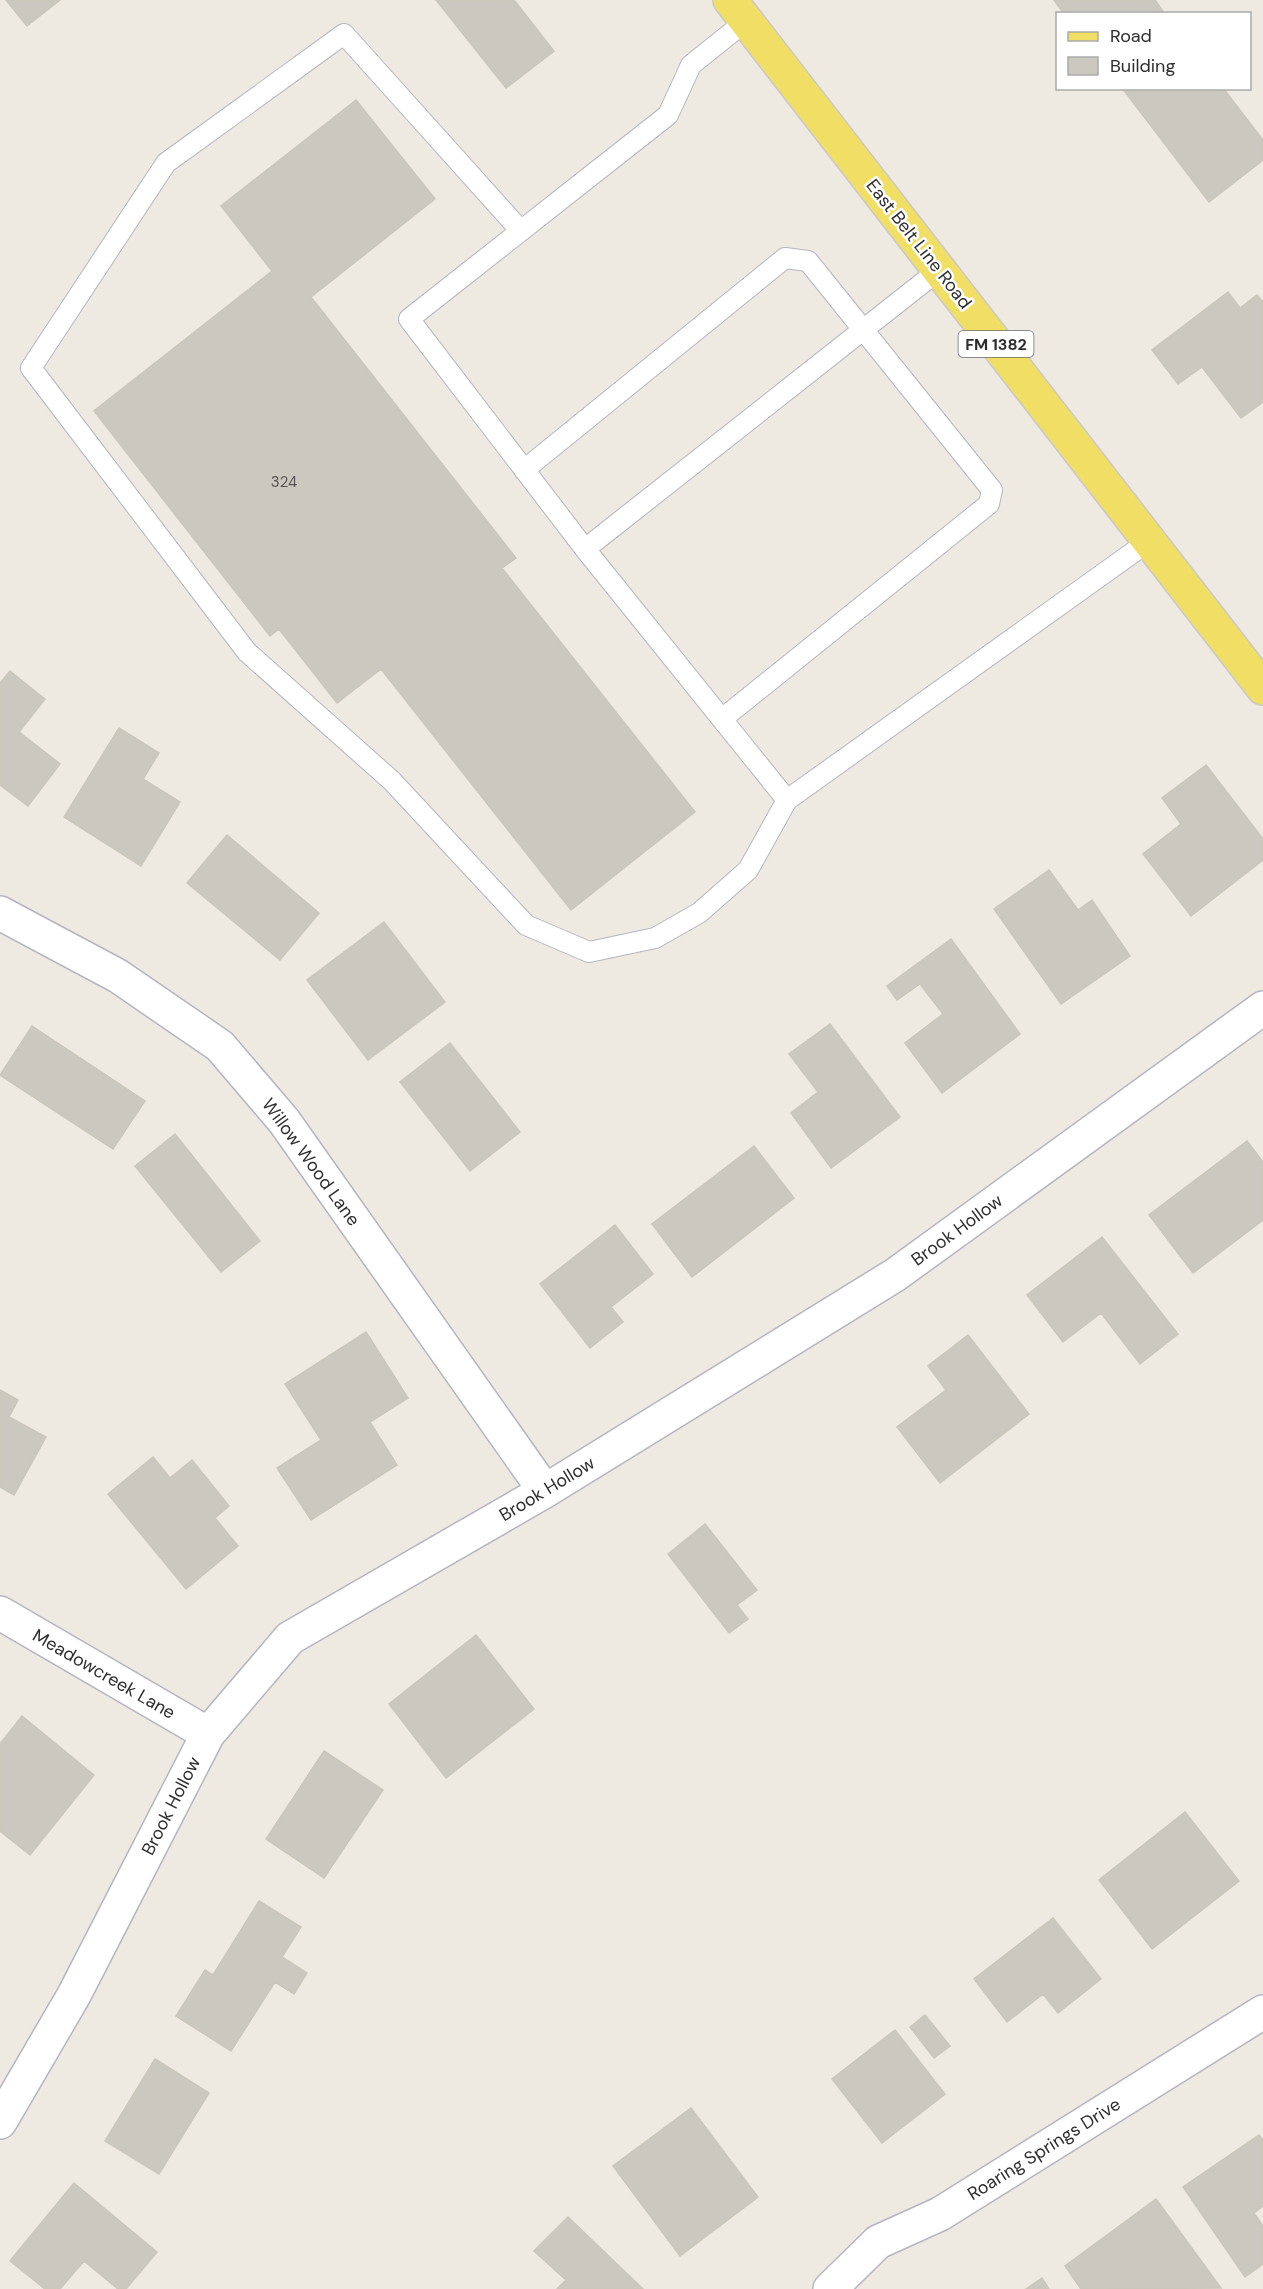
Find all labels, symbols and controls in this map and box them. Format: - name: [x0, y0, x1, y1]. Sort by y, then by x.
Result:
- legend: [1056, 12, 1251, 90]
- text: Road: [1110, 24, 1152, 48]
- text: Building: [1110, 54, 1175, 78]
- street label: East Belt Line Road: [861, 174, 977, 314]
- road number: FM 1382: [958, 331, 1034, 357]
- house number: 324: [271, 472, 297, 492]
- street label: Willow Wood Lane: [257, 1093, 365, 1231]
- street label: Brook Hollow: [906, 1189, 1008, 1271]
- street label: Brook Hollow: [495, 1451, 599, 1527]
- street label: Meadowcreek Lane: [28, 1623, 180, 1725]
- street label: Brook Hollow: [136, 1752, 206, 1859]
- street label: Roaring Springs Drive: [963, 2092, 1125, 2206]

